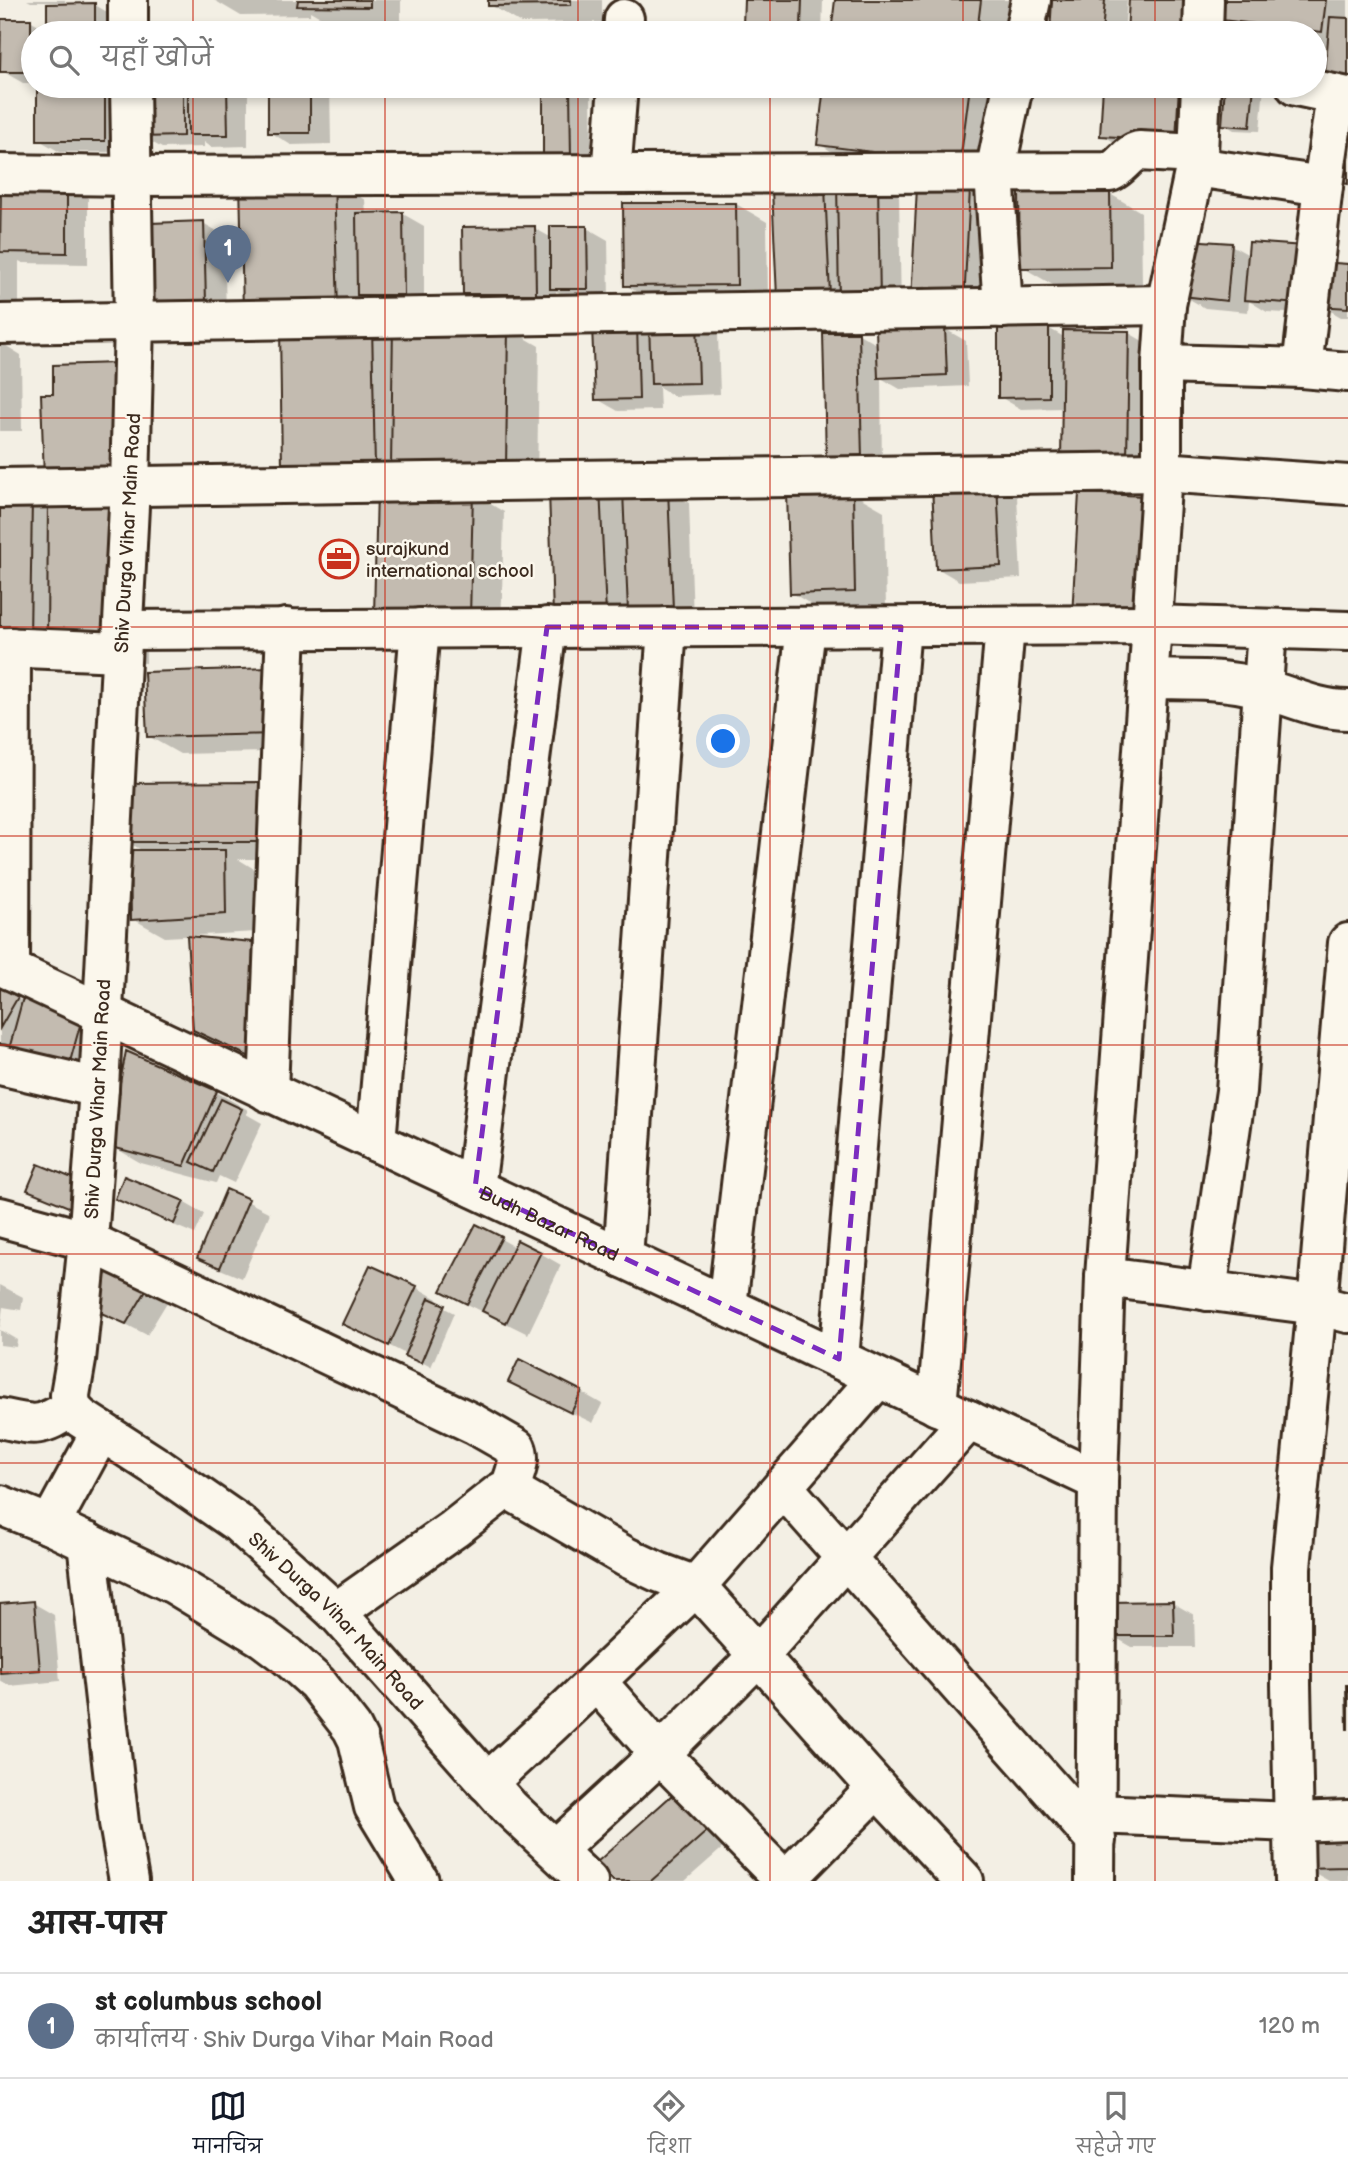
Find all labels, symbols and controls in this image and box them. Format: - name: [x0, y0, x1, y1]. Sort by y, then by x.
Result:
- search box: [21, 21, 1327, 98]
- icon: search: [45, 41, 83, 79]
- text: यहाँ खोजें: [101, 43, 213, 74]
- pin: 1: [205, 225, 251, 283]
- street label: Shiv Durga Vihar Main Road: [111, 413, 146, 654]
- office icon: surajkund international school: [318, 538, 360, 580]
- place label: surajkund international school: [366, 538, 534, 583]
- your location: [706, 724, 740, 758]
- street label: Shiv Durga Vihar Main Road: [81, 979, 116, 1220]
- street label: Budh Bazar Road: [475, 1182, 622, 1267]
- street label: Shiv Durga Vihar Main Road: [243, 1528, 427, 1715]
- text: आस-पास: [28, 1907, 165, 1943]
- text: st columbus school: [95, 1987, 322, 2018]
- text: 1: [46, 2012, 56, 2040]
- text: 120 m: [1259, 2012, 1320, 2040]
- text: कार्यालय · Shiv Durga Vihar Main Road: [95, 2026, 494, 2054]
- tab: मानचित्र: [193, 2087, 262, 2167]
- tab: दिशा: [648, 2087, 691, 2167]
- tab: सहेजे गए: [1076, 2087, 1155, 2167]

